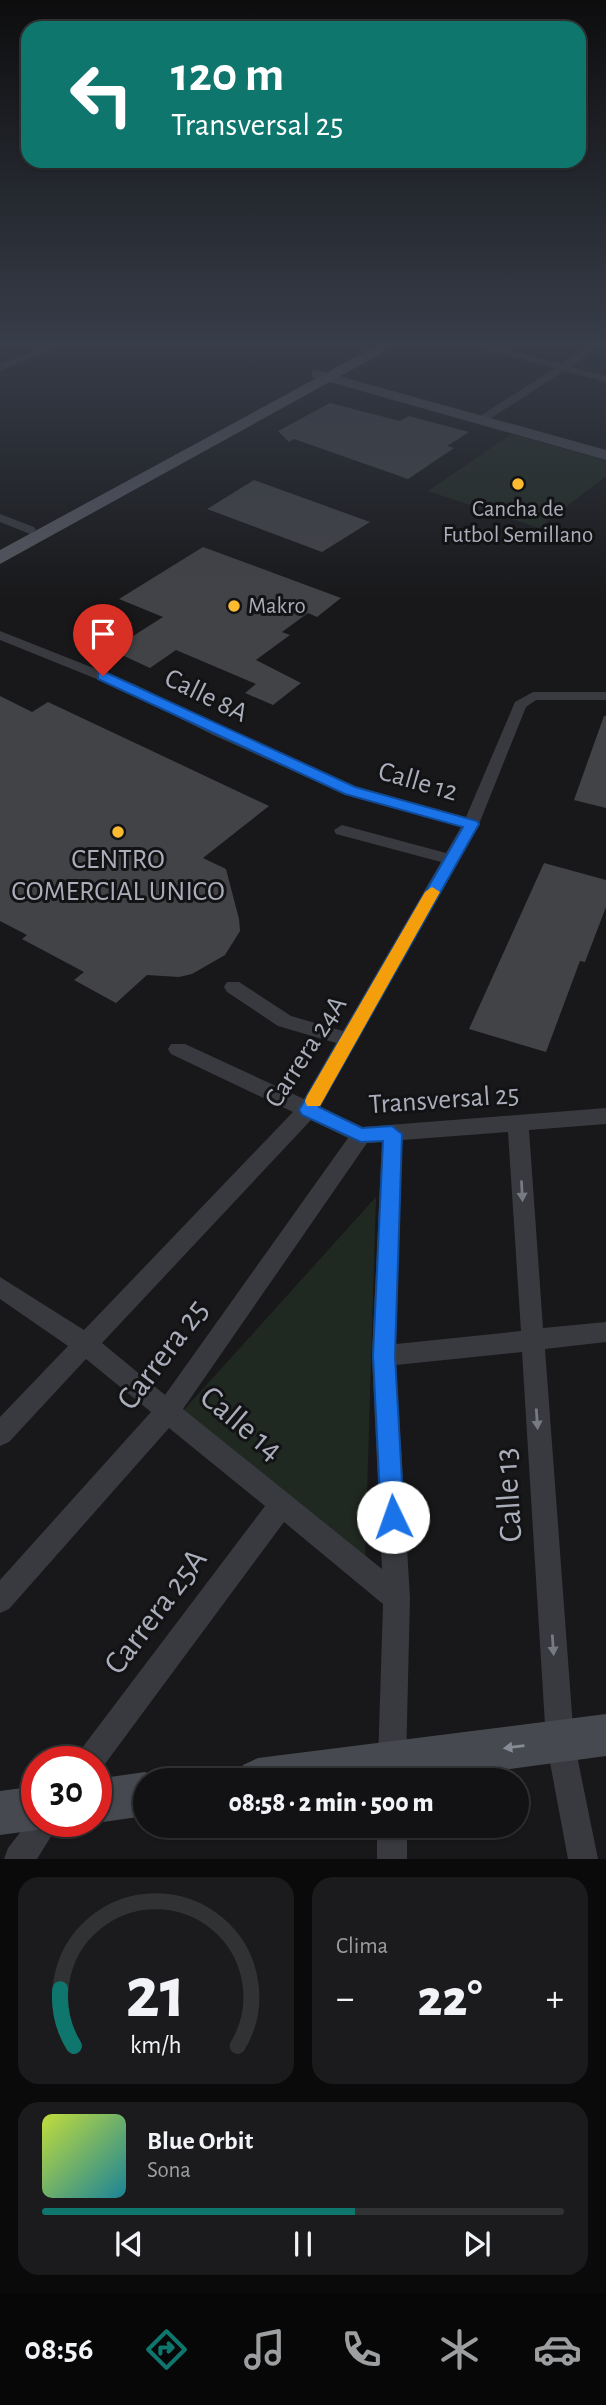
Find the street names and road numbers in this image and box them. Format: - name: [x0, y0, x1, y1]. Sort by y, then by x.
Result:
- street label: Calle 8A: [160, 664, 252, 728]
- street label: Calle 12: [375, 757, 461, 807]
- street label: Carrera 24A: [260, 991, 352, 1113]
- street label: Transversal 25: [368, 1081, 520, 1119]
- street label: Carrera 25: [111, 1294, 215, 1416]
- street label: Calle 14: [193, 1380, 289, 1468]
- street label: Calle 13: [489, 1447, 529, 1543]
- street label: Carrera 25A: [98, 1543, 214, 1681]

